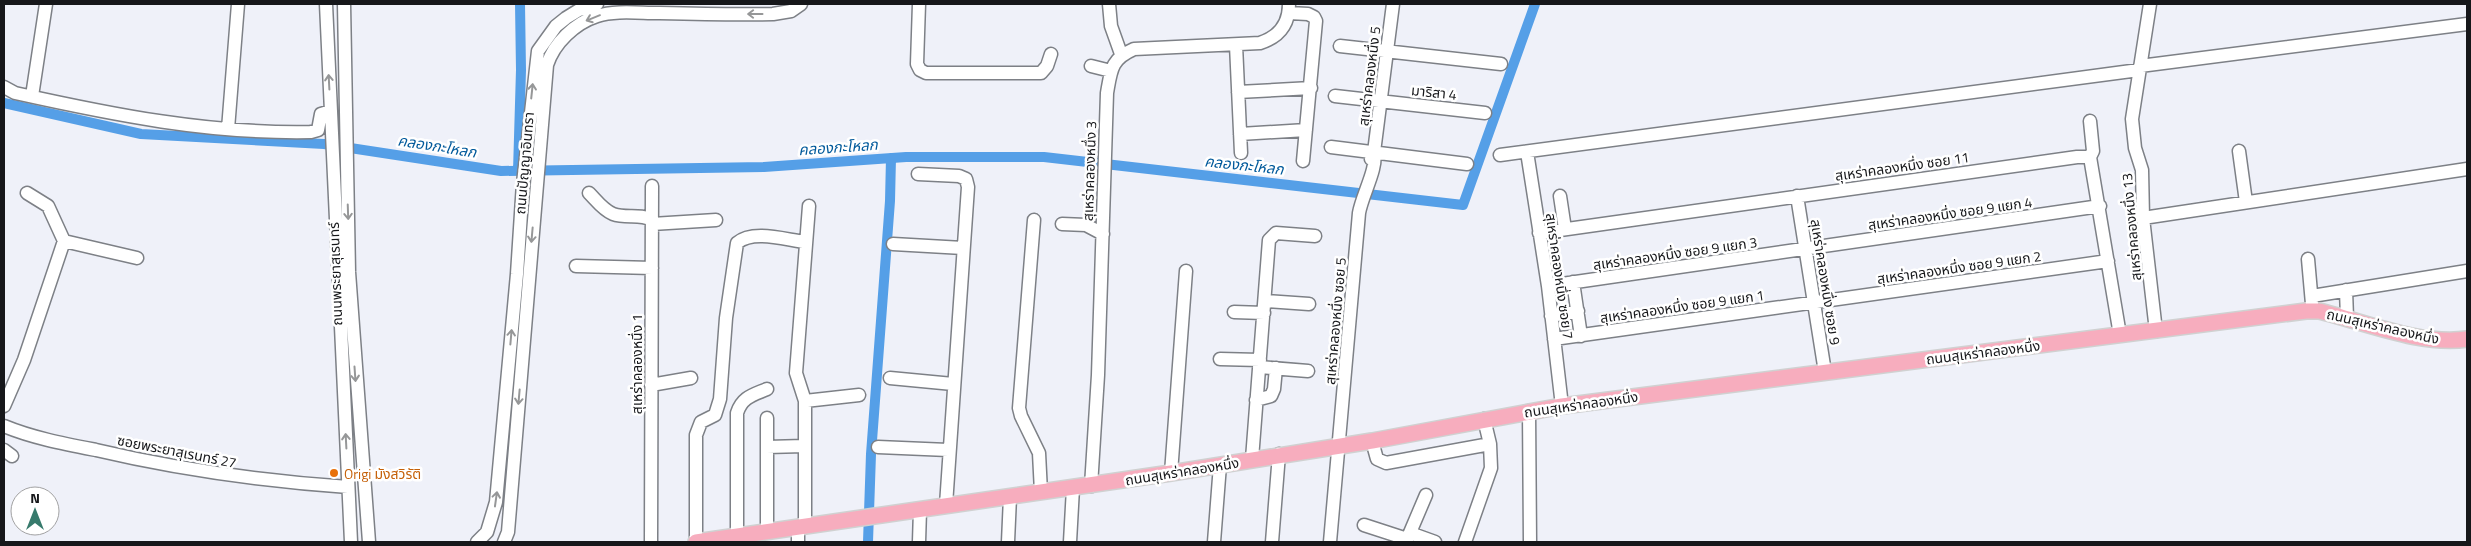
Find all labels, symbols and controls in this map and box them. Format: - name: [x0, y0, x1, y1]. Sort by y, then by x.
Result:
- one-way arrow: [747, 10, 763, 19]
- one-way arrow: [586, 14, 601, 23]
- street label: สุเหร่าคลองหนึ่ง 5: [1352, 25, 1386, 127]
- one-way arrow: [325, 74, 334, 90]
- street label: มาริสา 4: [1410, 79, 1458, 105]
- one-way arrow: [528, 83, 537, 99]
- street label: ถนนปัญญาอินทรา: [509, 111, 539, 215]
- street label: สุเหร่าคลองหนึ่ง 3: [1077, 121, 1101, 221]
- water label: คลองกะโหลก: [396, 128, 479, 164]
- water label: คลองกะโหลก: [798, 133, 879, 161]
- street label: สุเหร่าคลองหนึ่ง ซอย 11: [1834, 146, 1970, 186]
- water label: คลองกะโหลก: [1203, 149, 1286, 181]
- street label: สุเหร่าคลองหนึ่ง 13: [2116, 172, 2146, 282]
- street label: สุเหร่าคลองหนึ่ง ซอย 9 แยก 4: [1866, 191, 2034, 235]
- one-way arrow: [343, 204, 352, 220]
- street label: สุเหร่าคลองหนึ่ง ซอย 7: [1541, 211, 1579, 341]
- street label: สุเหร่าคลองหนึ่ง ซอย 9: [1806, 217, 1846, 347]
- street label: ถนนพระยาสุเรนทร์: [323, 221, 347, 326]
- one-way arrow: [528, 226, 537, 242]
- street label: สุเหร่าคลองหนึ่ง ซอย 9 แยก 3: [1591, 231, 1759, 275]
- street label: สุเหร่าคลองหนึ่ง ซอย 9 แยก 2: [1875, 245, 2043, 289]
- street label: สุเหร่าคลองหนึ่ง ซอย 5: [1319, 256, 1351, 385]
- street label: สุเหร่าคลองหนึ่ง ซอย 9 แยก 1: [1598, 284, 1766, 328]
- street label: ถนนสุเหร่าคลองหนึ่ง: [2325, 303, 2441, 349]
- street label: สุเหร่าคลองหนึ่ง 1: [626, 314, 647, 414]
- one-way arrow: [506, 329, 516, 345]
- street label: ถนนสุเหร่าคลองหนึ่ง: [1925, 335, 2041, 369]
- one-way arrow: [351, 366, 360, 382]
- street label: ถนนสุเหร่าคลองหนึ่ง: [1523, 386, 1639, 422]
- one-way arrow: [514, 388, 524, 404]
- street label: ซอยพระยาสุเรนทร์ 27: [116, 429, 238, 473]
- one-way arrow: [342, 433, 351, 449]
- street label: ถนนสุเหร่าคลองหนึ่ง: [1124, 452, 1240, 490]
- place label: Origi มังสวิรัติ: [344, 463, 421, 484]
- marker: Origi มังสวิรัติ: [328, 467, 340, 479]
- north arrow: [10, 486, 60, 536]
- text: N: [30, 487, 40, 508]
- one-way arrow: [491, 491, 501, 507]

